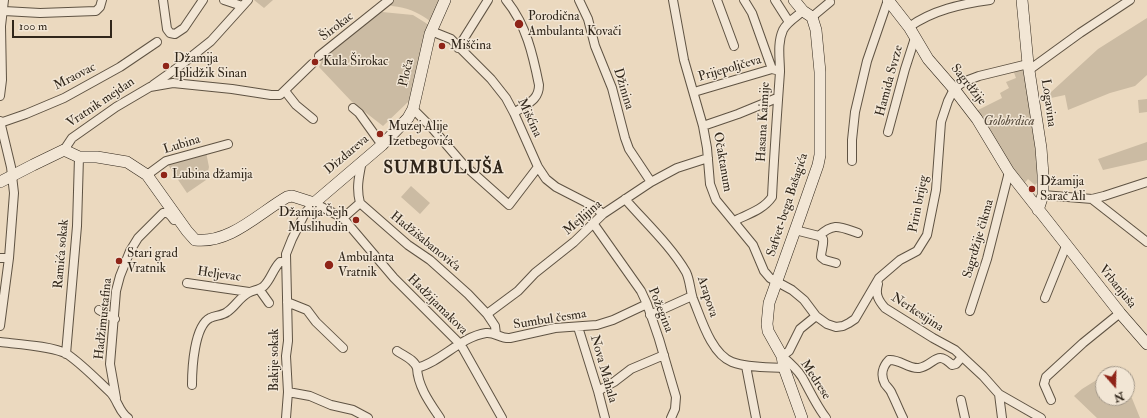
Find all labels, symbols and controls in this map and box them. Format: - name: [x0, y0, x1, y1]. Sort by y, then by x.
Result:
- street label: Širokac: [317, 9, 357, 45]
- place label: Porodična Ambulanta Kovači: [528, 9, 622, 40]
- scale bar: [14, 12, 114, 38]
- marker: Porodična Ambulanta Kovači: [513, 18, 525, 30]
- text: 100 m: [19, 19, 47, 34]
- place label: Miščina: [450, 38, 491, 54]
- marker: Miščina: [437, 41, 447, 51]
- street label: Hamida Svrze: [873, 44, 907, 118]
- place label: Džamija Iplidžik Sinan: [174, 51, 247, 82]
- street label: Prijepoljčeva: [697, 53, 763, 85]
- place label: Kula Širokac: [323, 54, 388, 70]
- marker: Kula Širokac: [310, 57, 320, 67]
- street label: Ploča: [396, 58, 418, 88]
- street label: Mraovac: [51, 60, 99, 94]
- marker: Džamija Iplidžik Sinan: [161, 61, 171, 71]
- street label: Sagrdžije: [947, 61, 989, 109]
- street label: Džinina: [609, 66, 637, 112]
- street label: Vratnik mejdan: [64, 75, 138, 131]
- street label: Logavina: [1037, 78, 1059, 128]
- street label: Hasana Kaimije: [754, 81, 774, 163]
- street label: Mišćina: [513, 96, 545, 140]
- park label: Golobrdica: [984, 114, 1034, 130]
- place label: Muzej Alije Izetbegovića: [388, 119, 453, 150]
- marker: Muzej Alije Izetbegovića: [375, 129, 385, 139]
- street label: Očaktanum: [709, 131, 735, 193]
- street label: Lubina: [162, 132, 202, 158]
- street label: Dizdareva: [322, 132, 372, 178]
- street label: Safvet-bega Bašagića: [764, 151, 812, 259]
- district label: SUMBULUŠA: [384, 159, 504, 179]
- place label: Lubina džamija: [172, 167, 253, 183]
- marker: Lubina džamija: [159, 170, 169, 180]
- street label: Pirin brijeg: [906, 174, 932, 234]
- place label: Džamija Sarač Ali: [1040, 174, 1086, 205]
- marker: Džamija Sarač Ali: [1027, 184, 1037, 194]
- street label: Mejlijina: [561, 197, 605, 239]
- street label: Sagrdžije čikma: [960, 198, 998, 280]
- place label: Džamija Šejh Muslihudin: [279, 205, 348, 236]
- street label: Hadžišabanovića: [387, 209, 463, 275]
- marker: Džamija Šejh Muslihudin: [351, 215, 361, 225]
- street label: Ramića sokak: [51, 219, 73, 289]
- place label: Stari grad Vratnik: [127, 246, 178, 277]
- place label: Ambulanta Vratnik: [338, 250, 394, 281]
- marker: Stari grad Vratnik: [114, 256, 124, 266]
- marker: Ambulanta Vratnik: [323, 259, 335, 271]
- street label: Vrbanjuša: [1095, 262, 1139, 312]
- street label: Heljevac: [196, 264, 242, 286]
- street label: Hadžijamakova: [404, 272, 470, 338]
- street label: Arapova: [693, 275, 721, 319]
- street label: Hadžimustafina: [92, 277, 116, 361]
- street label: Požegina: [644, 285, 676, 335]
- street label: Nerkesijina: [888, 290, 946, 336]
- street label: Sumbul česma: [512, 307, 588, 333]
- street label: Bakije sokak: [267, 328, 283, 392]
- street label: Nova Mahala: [586, 333, 620, 405]
- street label: Medrese: [796, 357, 834, 403]
- north arrow: [1095, 366, 1135, 406]
- text: N: [1112, 389, 1126, 405]

